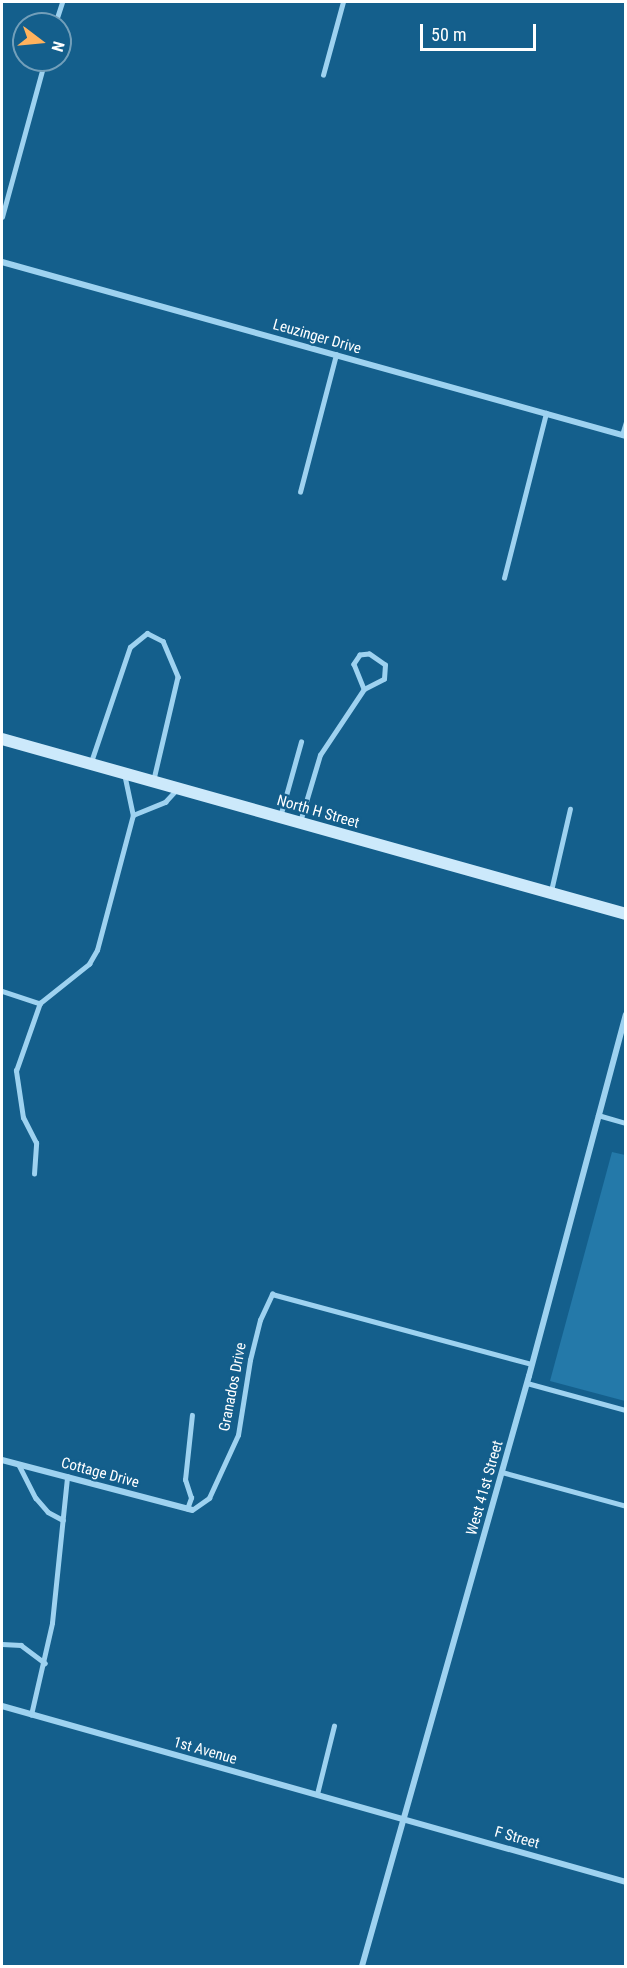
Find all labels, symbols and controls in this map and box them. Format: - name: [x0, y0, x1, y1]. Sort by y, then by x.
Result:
- north arrow: [12, 12, 72, 72]
- scale bar: [423, 12, 538, 50]
- text: 50 m: [431, 24, 466, 45]
- text: N: [47, 39, 68, 54]
- street label: Leuzinger Drive: [271, 316, 363, 358]
- street label: North H Street: [275, 792, 361, 832]
- street label: Granados Drive: [216, 1341, 250, 1433]
- street label: West 41st Street: [463, 1439, 507, 1537]
- street label: Cottage Drive: [59, 1454, 141, 1492]
- street label: 1st Avenue: [171, 1733, 239, 1769]
- street label: F Street: [493, 1823, 541, 1853]

